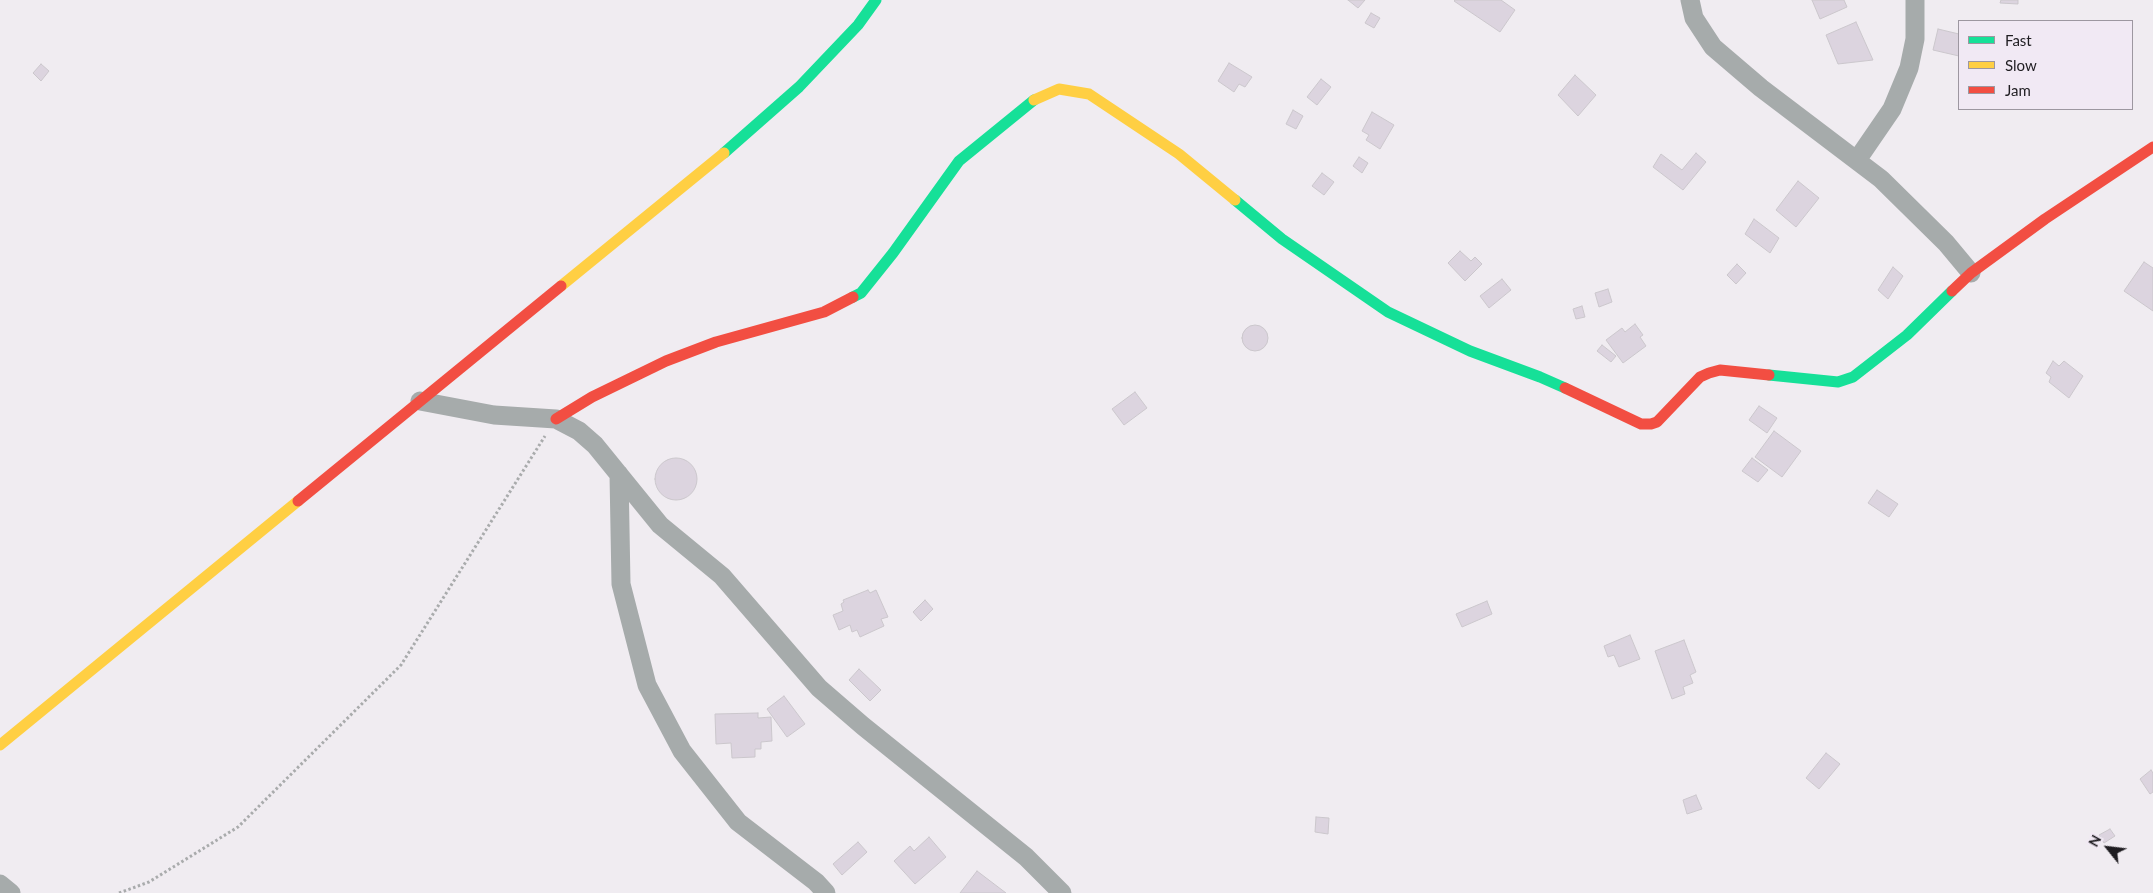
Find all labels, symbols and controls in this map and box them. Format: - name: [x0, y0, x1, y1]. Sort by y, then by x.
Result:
- legend: [1958, 20, 2133, 110]
- text: Fast: [2005, 31, 2032, 49]
- text: Slow: [2005, 56, 2037, 74]
- text: Jam: [2005, 81, 2031, 99]
- north arrow: [2083, 823, 2133, 873]
- text: N: [2084, 832, 2104, 849]

